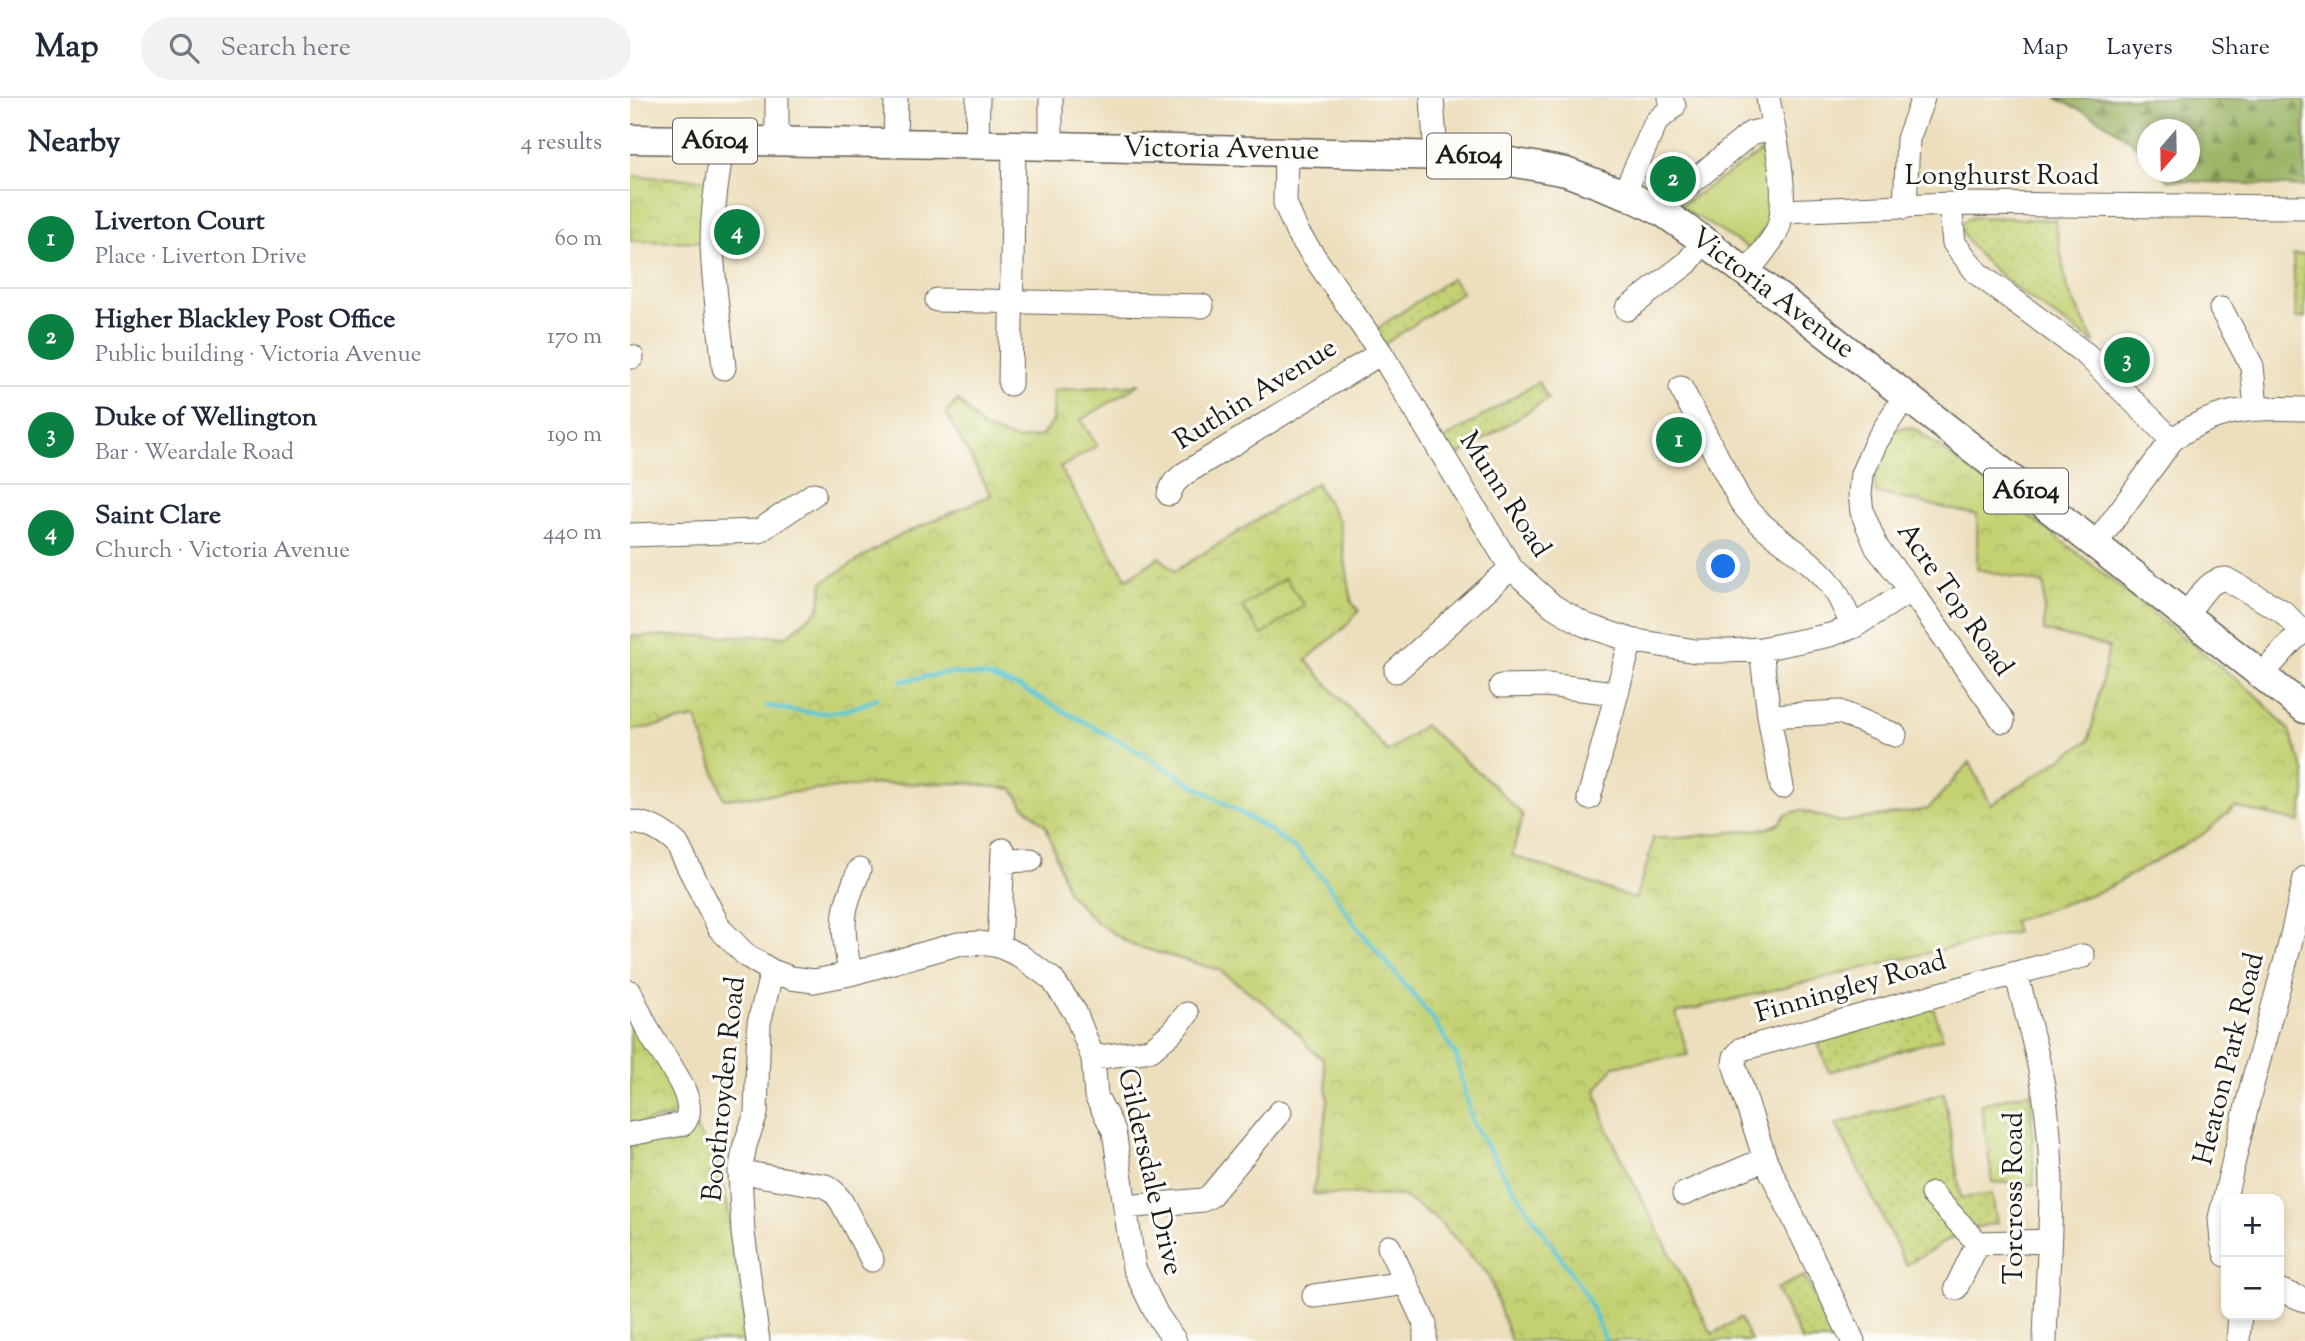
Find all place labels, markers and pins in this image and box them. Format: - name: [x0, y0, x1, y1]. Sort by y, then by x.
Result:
- pin: 2: [1650, 153, 1696, 205]
- pin: 4: [714, 206, 760, 258]
- pin: 3: [2104, 334, 2150, 386]
- pin: 1: [1656, 414, 1702, 466]

